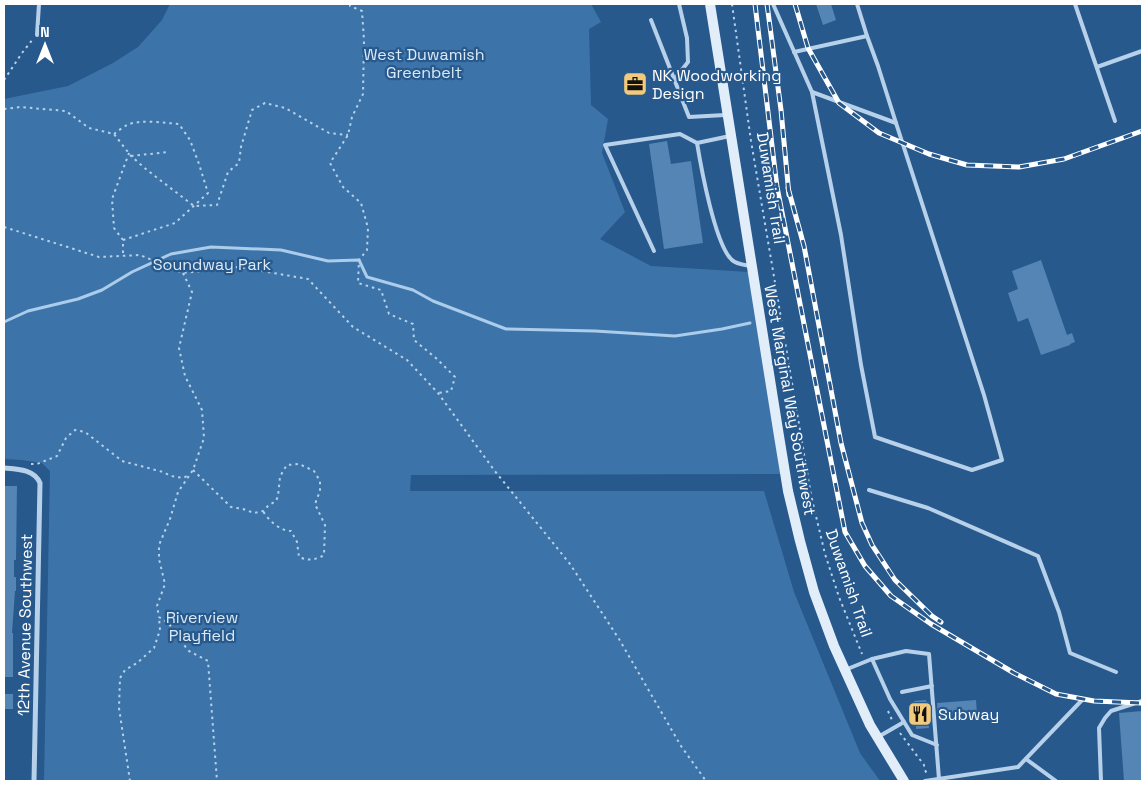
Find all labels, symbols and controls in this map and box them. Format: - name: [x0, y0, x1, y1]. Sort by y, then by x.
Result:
- north arrow: [20, 20, 70, 70]
- text: N: [40, 23, 50, 41]
- park label: West Duwamish Greenbelt: [363, 44, 485, 83]
- place label: NK Woodworking Design: [652, 65, 781, 104]
- office icon: NK Woodworking Design: [622, 71, 648, 97]
- street label: Duwamish Trail: [752, 131, 790, 245]
- park label: Soundway Park: [153, 254, 272, 275]
- street label: West Marginal Way Southwest: [759, 283, 821, 517]
- street label: Duwamish Trail: [821, 526, 877, 640]
- street label: 12th Avenue Southwest: [13, 534, 37, 716]
- park label: Riverview Playfield: [166, 607, 238, 646]
- restaurant icon: Subway: [907, 701, 933, 727]
- place label: Subway: [938, 704, 999, 725]

